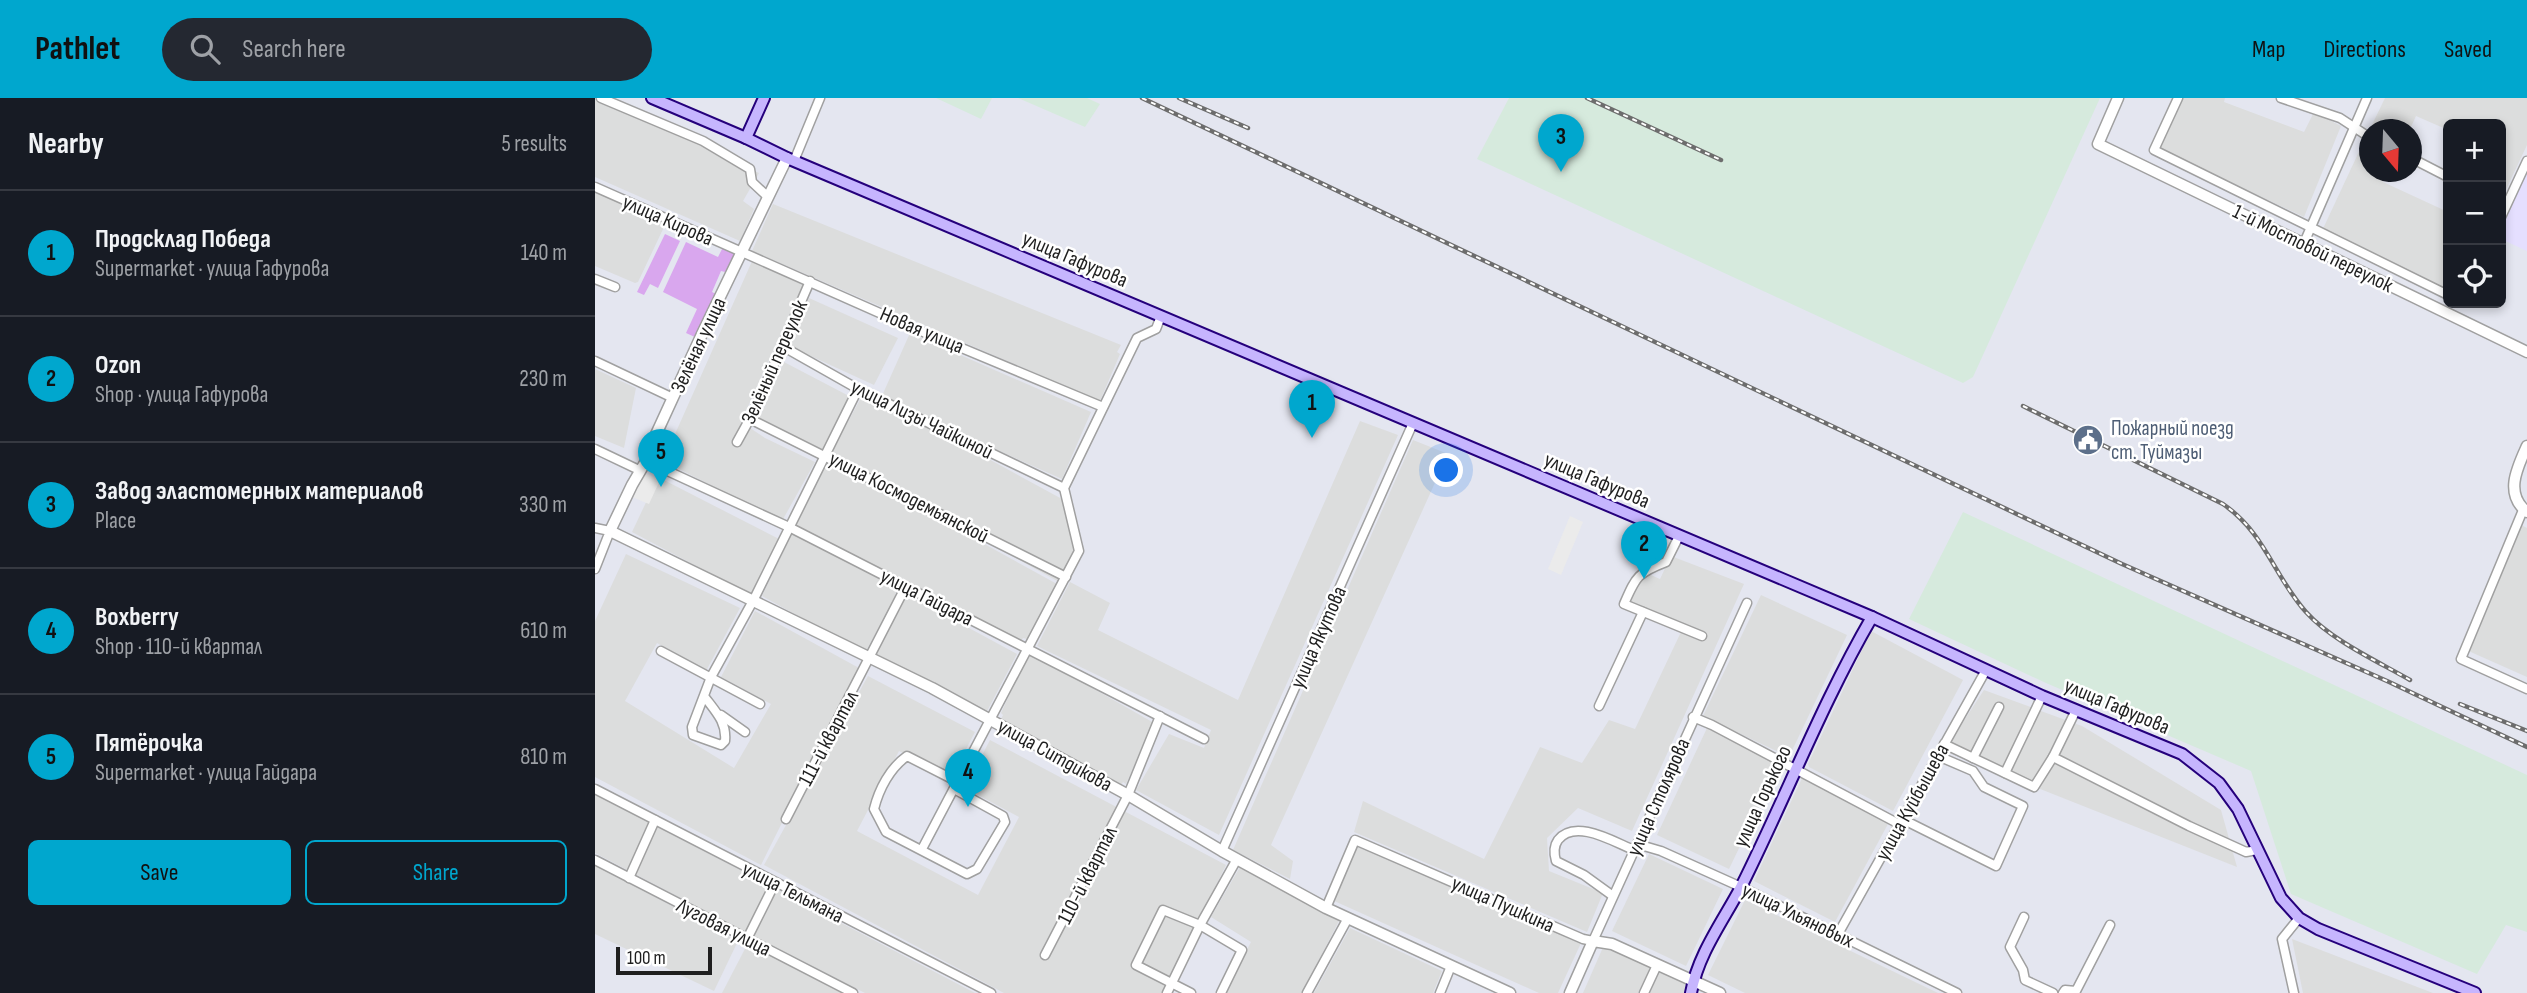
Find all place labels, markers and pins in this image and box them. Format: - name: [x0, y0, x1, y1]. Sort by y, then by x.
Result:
- pin: 3: [1538, 114, 1584, 172]
- pin: 1: [1289, 380, 1335, 438]
- place label: Пожарный поезд ст. Туймазы: [2111, 416, 2234, 465]
- public building icon: Пожарный поезд ст. Туймазы: [2071, 423, 2105, 457]
- pin: 5: [638, 429, 684, 487]
- pin: 2: [1621, 521, 1667, 579]
- pin: 4: [945, 749, 991, 807]

